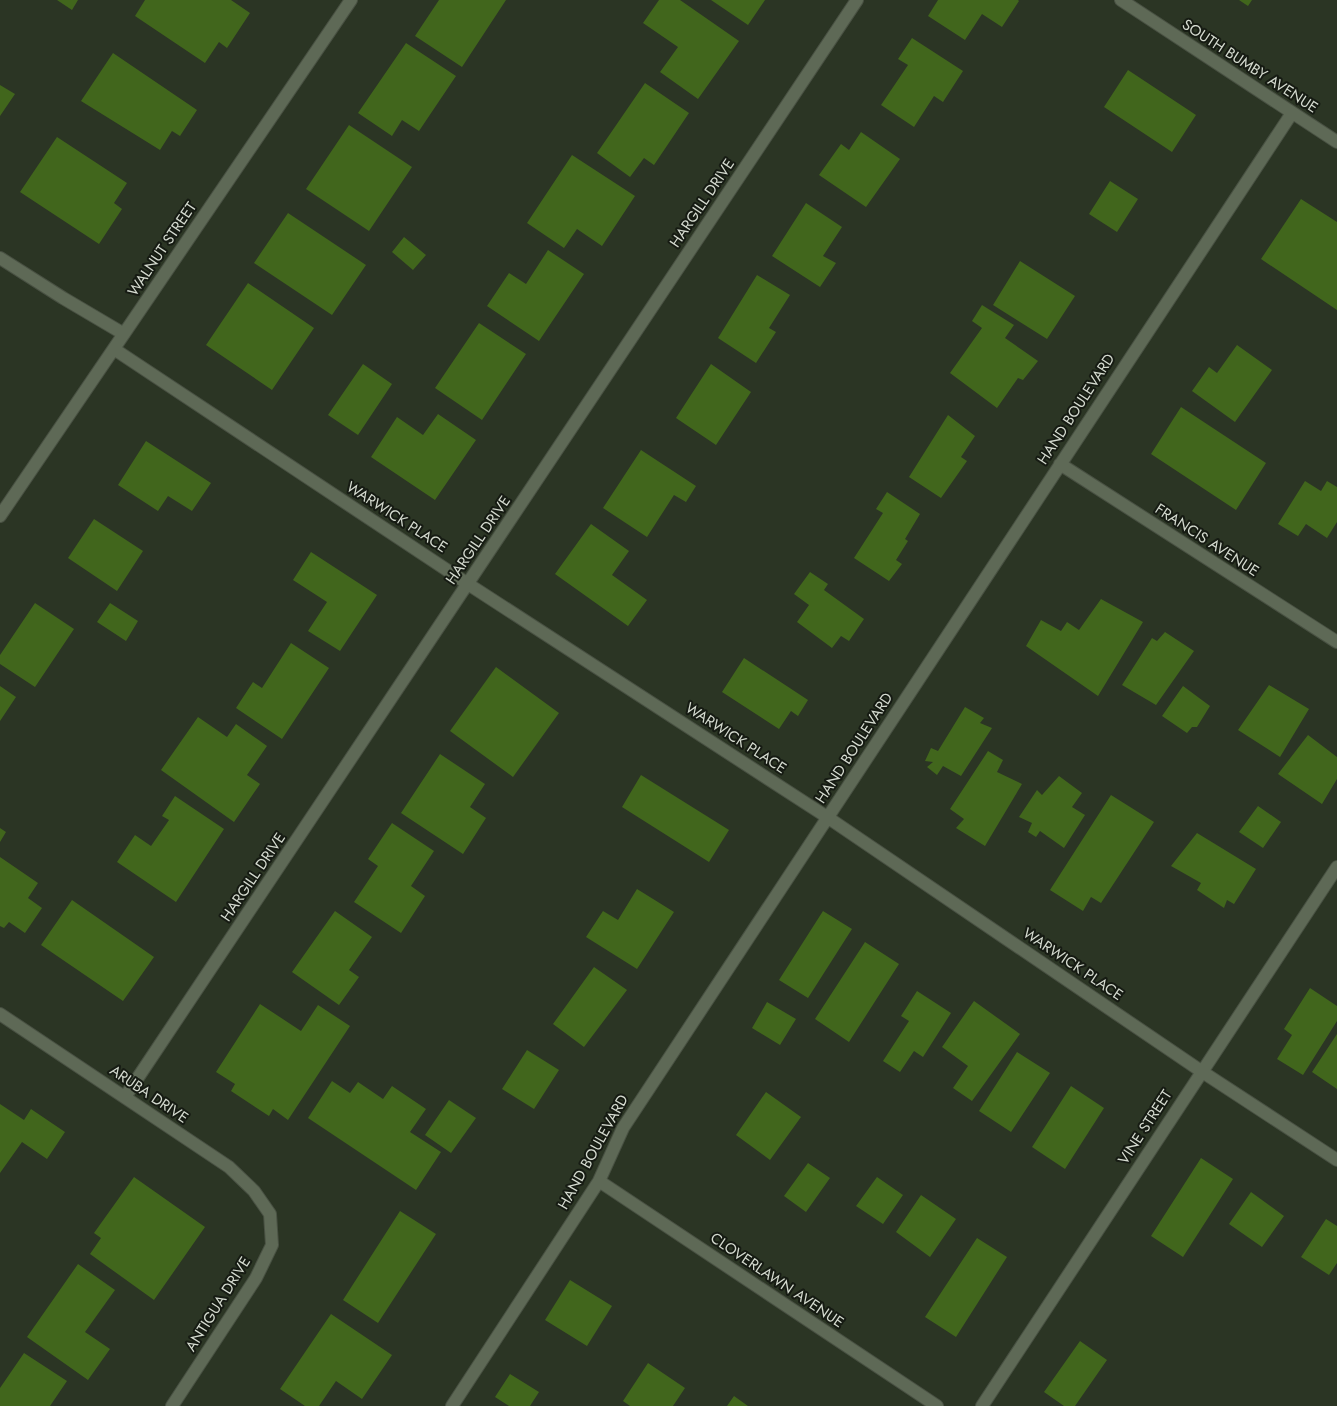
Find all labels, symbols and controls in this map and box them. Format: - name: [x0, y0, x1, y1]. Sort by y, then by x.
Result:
- street label: SOUTH BUMBY AVENUE: [1178, 14, 1322, 118]
- street label: HARGILL DRIVE: [664, 154, 740, 252]
- street label: WALNUT STREET: [122, 197, 202, 301]
- street label: HAND BOULEVARD: [1032, 349, 1120, 469]
- street label: WARWICK PLACE: [342, 476, 452, 558]
- street label: HARGILL DRIVE: [440, 491, 516, 589]
- street label: FRANCIS AVENUE: [1151, 498, 1263, 582]
- street label: HAND BOULEVARD: [810, 688, 898, 808]
- street label: WARWICK PLACE: [681, 697, 791, 779]
- street label: HARGILL DRIVE: [215, 828, 291, 926]
- street label: WARWICK PLACE: [1018, 922, 1128, 1006]
- street label: ARUBA DRIVE: [105, 1060, 193, 1128]
- street label: VINE STREET: [1113, 1085, 1177, 1169]
- street label: HAND BOULEVARD: [552, 1090, 634, 1214]
- street label: CLOVERLAWN AVENUE: [706, 1227, 848, 1333]
- street label: ANTIGUA DRIVE: [180, 1252, 256, 1356]

